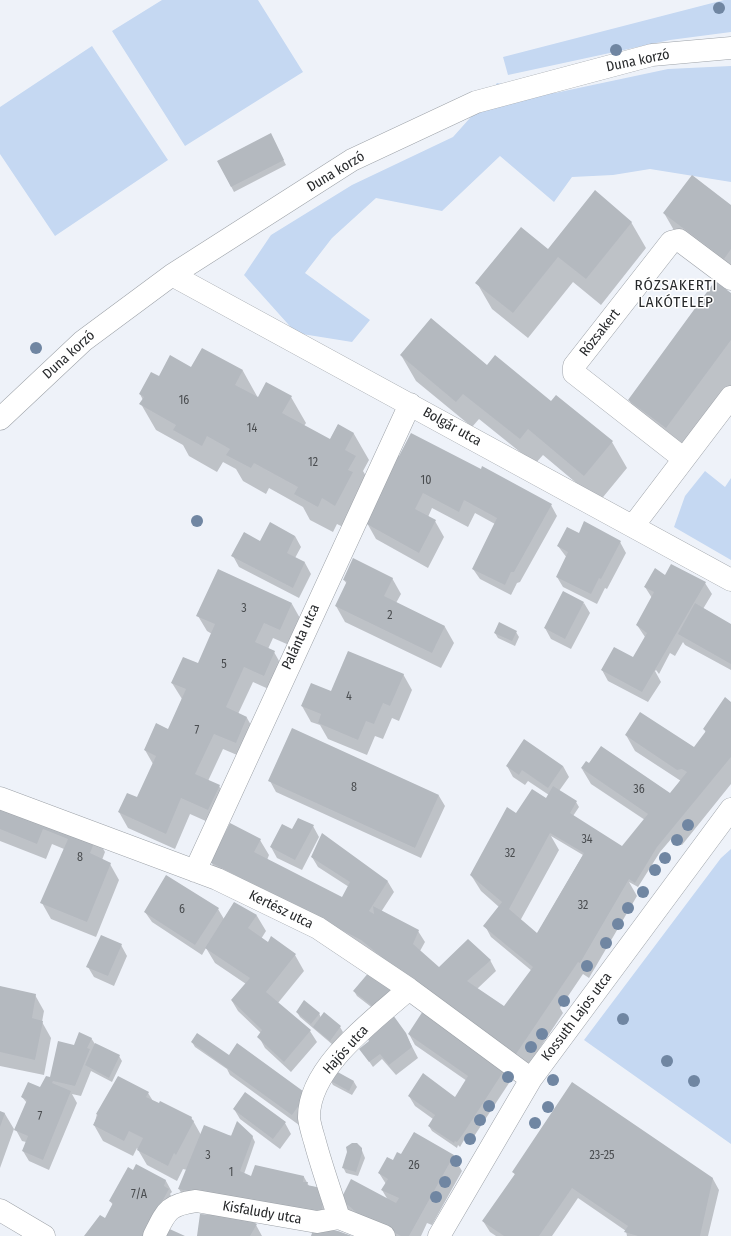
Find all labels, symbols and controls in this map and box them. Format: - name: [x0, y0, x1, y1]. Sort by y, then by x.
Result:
- street label: Duna korzó: [605, 46, 671, 76]
- street label: Duna korzó: [304, 148, 368, 196]
- district label: RÓZSAKERTI LAKÓTELEP: [635, 277, 717, 312]
- street label: Rózsakert: [576, 306, 624, 360]
- street label: Duna korzó: [39, 327, 99, 383]
- house number: 16: [179, 394, 189, 408]
- street label: Bolgár utca: [420, 404, 484, 450]
- house number: 14: [247, 422, 257, 436]
- house number: 12: [308, 456, 318, 470]
- house number: 10: [421, 474, 431, 488]
- house number: 3: [241, 602, 247, 616]
- street label: Palánta utca: [279, 602, 323, 672]
- house number: 2: [387, 609, 393, 623]
- house number: 5: [221, 658, 227, 672]
- house number: 4: [346, 690, 352, 704]
- house number: 7: [195, 724, 199, 738]
- house number: 8: [351, 781, 357, 795]
- house number: 36: [633, 783, 645, 797]
- house number: 34: [581, 833, 593, 847]
- house number: 32: [505, 847, 515, 861]
- house number: 8: [77, 851, 83, 865]
- street label: Kertész utca: [246, 887, 316, 933]
- house number: 32: [578, 899, 588, 913]
- house number: 6: [179, 903, 185, 917]
- street label: Kossuth Lajos utca: [538, 969, 616, 1065]
- street label: Hajós utca: [320, 1022, 372, 1078]
- house number: 7: [38, 1110, 42, 1124]
- house number: 3: [205, 1149, 211, 1163]
- house number: 23-25: [589, 1149, 615, 1163]
- house number: 26: [408, 1159, 420, 1173]
- house number: 1: [229, 1166, 233, 1180]
- house number: 7/A: [131, 1188, 147, 1202]
- street label: Kisfaludy utca: [221, 1198, 303, 1228]

